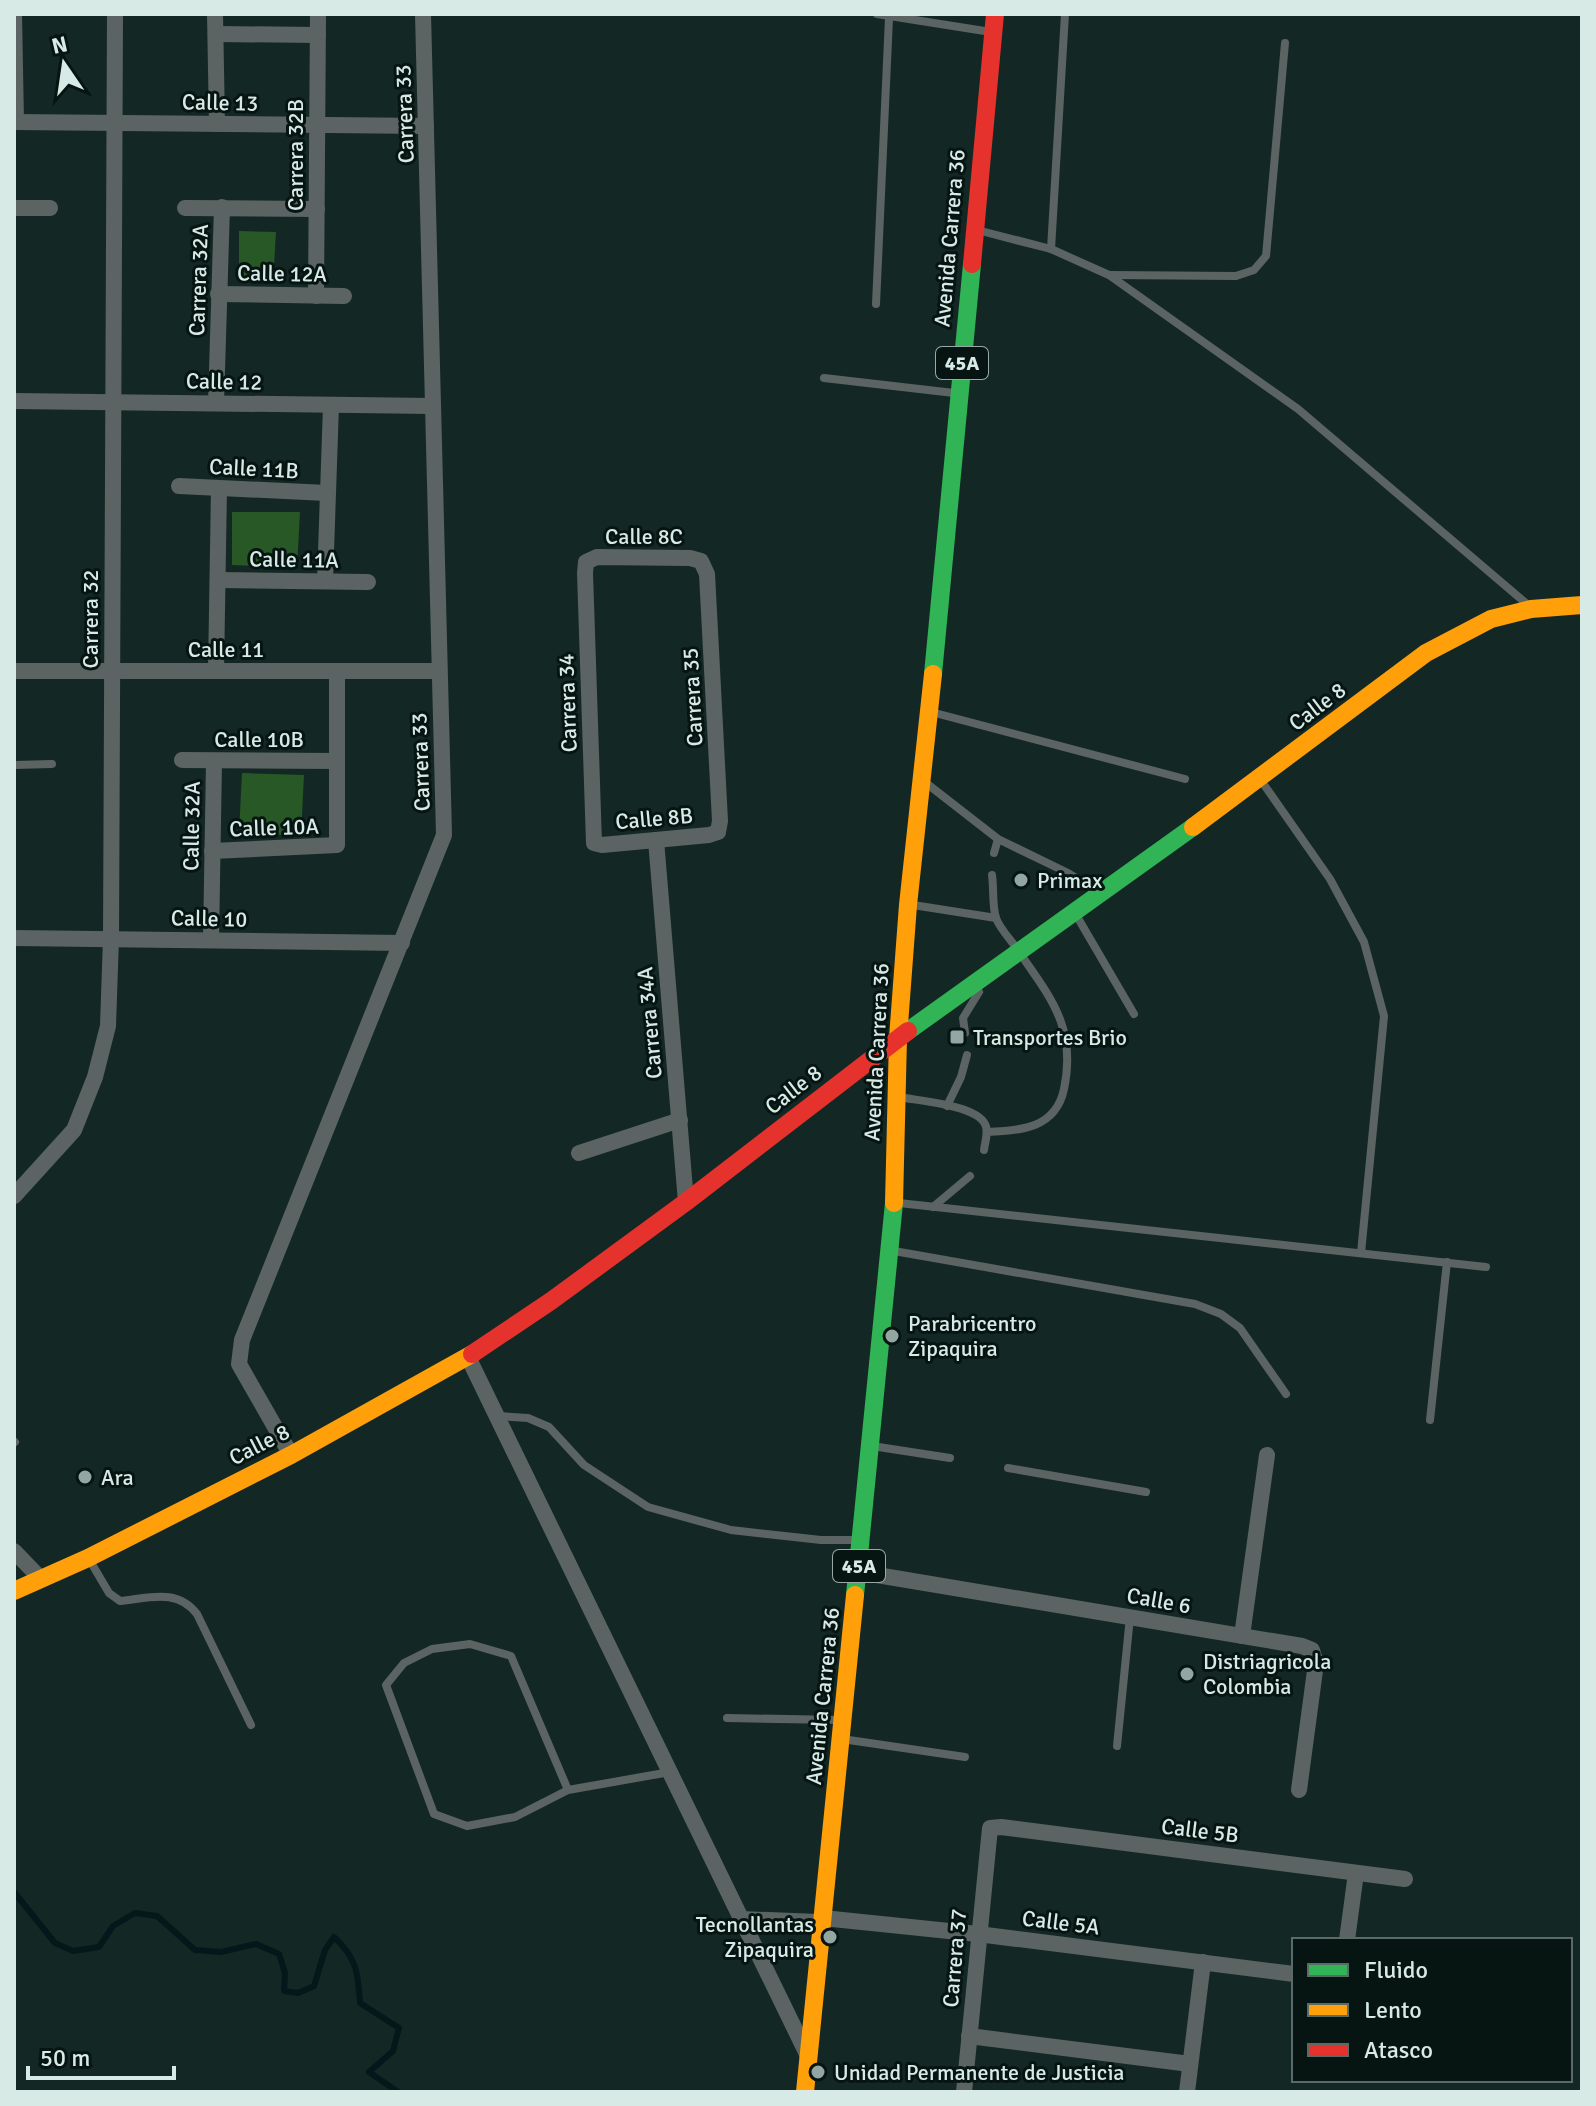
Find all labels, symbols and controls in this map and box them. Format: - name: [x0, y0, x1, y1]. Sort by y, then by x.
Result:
- north arrow: [24, 24, 104, 104]
- text: N: [49, 30, 70, 60]
- street label: Carrera 33: [389, 64, 420, 164]
- street label: Calle 13: [182, 88, 258, 117]
- street label: Carrera 32B: [282, 99, 309, 211]
- street label: Avenida Carrera 36: [928, 148, 971, 328]
- street label: Carrera 32A: [183, 223, 214, 337]
- street label: Calle 12A: [237, 259, 328, 288]
- road number: 45A: [936, 347, 988, 379]
- street label: Calle 12: [186, 367, 262, 396]
- street label: Calle 11B: [208, 453, 299, 484]
- street label: Calle 8C: [605, 523, 683, 550]
- street label: Calle 11A: [249, 545, 340, 574]
- street label: Carrera 32: [77, 570, 104, 668]
- street label: Calle 11: [188, 636, 264, 663]
- street label: Carrera 35: [676, 647, 709, 747]
- street label: Carrera 34: [552, 653, 583, 753]
- street label: Calle 8: [1283, 676, 1351, 737]
- street label: Carrera 33: [405, 712, 436, 812]
- street label: Calle 10B: [214, 726, 304, 753]
- street label: Calle 32A: [177, 780, 206, 871]
- street label: Calle 8B: [614, 802, 694, 835]
- street label: Calle 10A: [229, 812, 320, 843]
- place label: Primax: [1037, 867, 1102, 894]
- marker: Primax: [1012, 871, 1030, 889]
- street label: Calle 10: [171, 904, 247, 933]
- street label: Avenida Carrera 36: [858, 962, 895, 1142]
- street label: Carrera 34A: [631, 965, 668, 1080]
- place label: Transportes Brio: [973, 1024, 1127, 1051]
- marker: Transportes Brio: [948, 1028, 966, 1046]
- street label: Calle 8: [760, 1059, 827, 1120]
- place label: Parabricentro Zipaquira: [908, 1310, 1036, 1362]
- marker: Parabricentro Zipaquira: [883, 1327, 901, 1345]
- street label: Calle 8: [224, 1418, 294, 1471]
- place label: Ara: [101, 1464, 134, 1491]
- marker: Ara: [76, 1468, 94, 1486]
- road number: 45A: [833, 1550, 885, 1582]
- street label: Calle 6: [1125, 1582, 1193, 1619]
- street label: Avenida Carrera 36: [800, 1606, 845, 1786]
- place label: Distriagricola Colombia: [1203, 1648, 1331, 1700]
- marker: Distriagricola Colombia: [1178, 1665, 1196, 1683]
- street label: Calle 5B: [1160, 1812, 1240, 1849]
- street label: Calle 5A: [1021, 1904, 1102, 1941]
- street label: Carrera 37: [937, 1908, 972, 2008]
- place label: Tecnollantas Zipaquira: [696, 1911, 814, 1963]
- marker: Tecnollantas Zipaquira: [821, 1928, 839, 1946]
- legend: [1292, 1938, 1572, 2082]
- text: Fluido: [1364, 1955, 1428, 1985]
- text: Lento: [1364, 1995, 1422, 2025]
- scale bar: [28, 2030, 174, 2080]
- text: Atasco: [1364, 2035, 1433, 2065]
- text: 50 m: [40, 2043, 90, 2073]
- place label: Unidad Permanente de Justicia: [834, 2059, 1125, 2086]
- marker: Unidad Permanente de Justicia: [809, 2063, 827, 2081]

